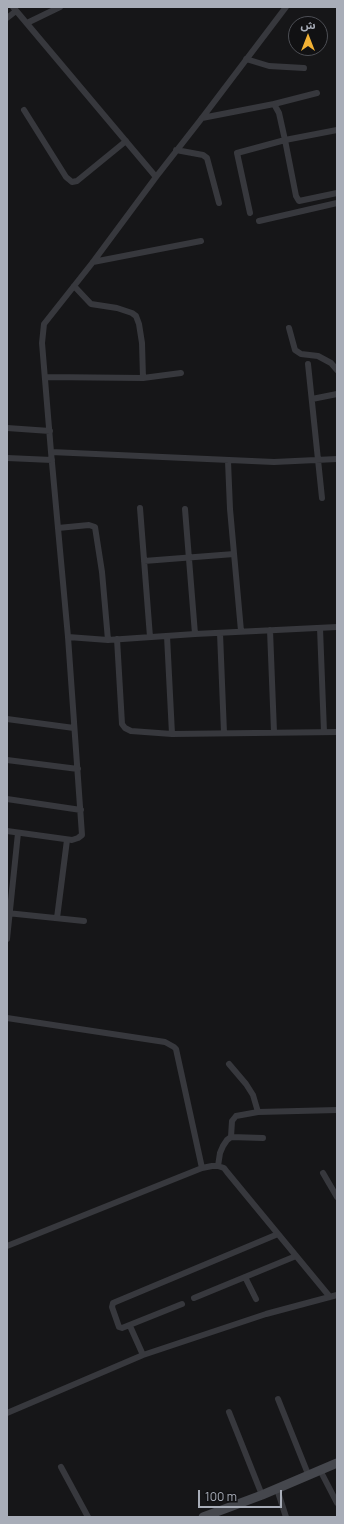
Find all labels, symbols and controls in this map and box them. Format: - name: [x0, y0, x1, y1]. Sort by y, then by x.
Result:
- north arrow: [288, 16, 328, 56]
- text: ش: [300, 17, 316, 32]
- scale bar: [200, 1482, 284, 1508]
- text: 100 m: [205, 1488, 237, 1505]

